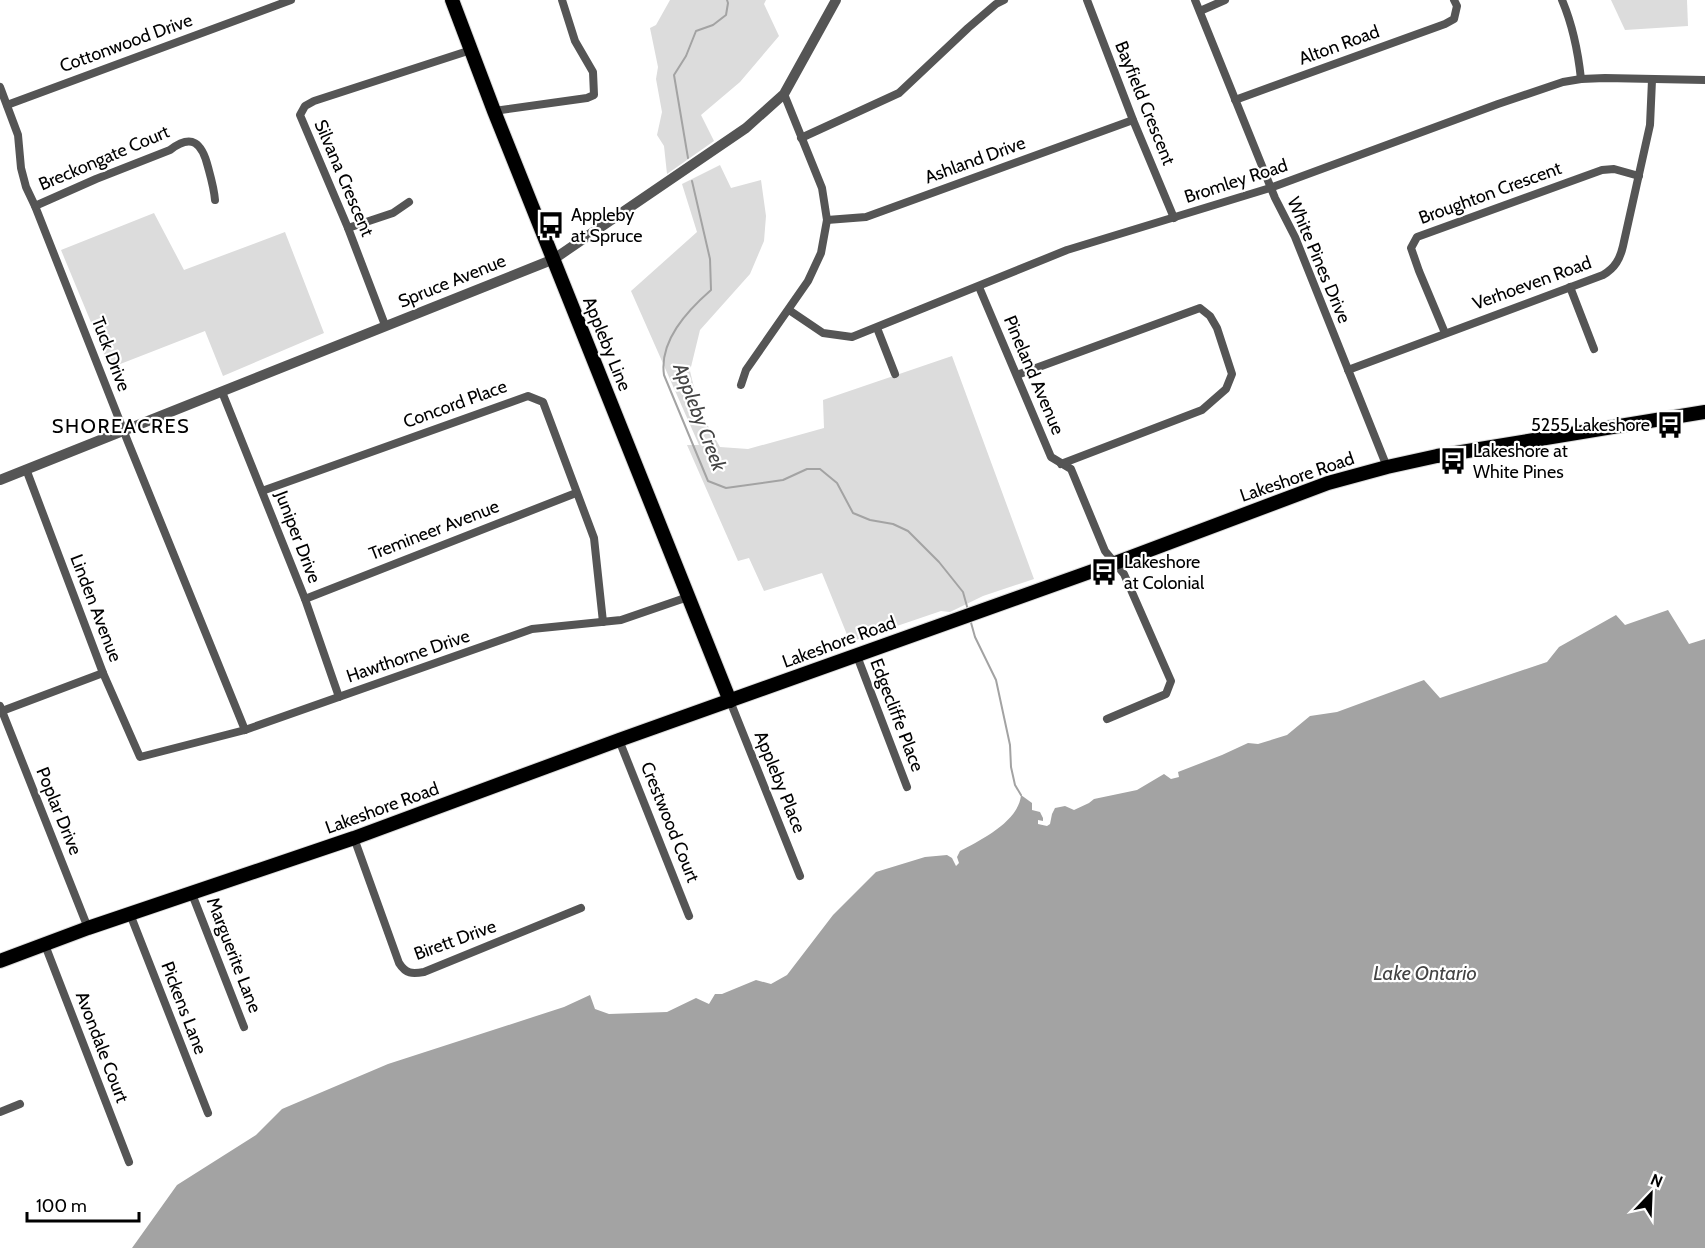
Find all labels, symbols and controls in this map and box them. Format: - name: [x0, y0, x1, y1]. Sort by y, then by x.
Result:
- street label: Cottonwood Drive: [57, 9, 195, 77]
- street label: Alton Road: [1296, 20, 1382, 70]
- street label: Bayfield Crescent: [1110, 38, 1180, 168]
- street label: Silvana Crescent: [309, 116, 379, 240]
- street label: Breckongate Court: [35, 121, 173, 195]
- street label: Ashland Drive: [922, 132, 1028, 188]
- street label: Bromley Road: [1182, 154, 1290, 208]
- street label: Broughton Crescent: [1416, 157, 1564, 229]
- street label: White Pines Drive: [1282, 194, 1356, 326]
- place label: Appleby at Spruce: [571, 204, 642, 247]
- bus stop icon: Appleby at Spruce: [536, 210, 566, 240]
- street label: Spruce Avenue: [395, 249, 509, 313]
- street label: Verhoeven Road: [1470, 251, 1594, 315]
- street label: Appleby Line: [578, 294, 636, 394]
- street label: Pineland Avenue: [999, 312, 1069, 438]
- street label: Tuck Drive: [87, 314, 135, 394]
- water label: Appleby Creek: [668, 359, 732, 476]
- street label: Concord Place: [400, 375, 510, 433]
- bus stop icon: 5255 Lakeshore: [1655, 410, 1685, 440]
- district label: SHOREACRES: [52, 414, 190, 438]
- place label: 5255 Lakeshore: [1531, 414, 1650, 436]
- place label: Lakeshore at White Pines: [1473, 440, 1568, 483]
- bus stop icon: Lakeshore at White Pines: [1438, 446, 1468, 476]
- street label: Lakeshore Road: [1237, 447, 1357, 507]
- street label: Juniper Drive: [270, 487, 326, 586]
- street label: Tremineer Avenue: [366, 495, 502, 565]
- street label: Linden Avenue: [65, 551, 127, 665]
- place label: Lakeshore at Colonial: [1124, 551, 1205, 594]
- bus stop icon: Lakeshore at Colonial: [1089, 557, 1119, 587]
- street label: Lakeshore Road: [779, 611, 899, 673]
- street label: Hawthorne Drive: [343, 625, 473, 687]
- street label: Edgecliffe Place: [865, 655, 929, 775]
- street label: Appleby Place: [750, 728, 810, 836]
- street label: Crestwood Court: [636, 759, 704, 885]
- street label: Poplar Drive: [31, 764, 87, 858]
- street label: Lakeshore Road: [322, 777, 442, 839]
- street label: Marguerite Lane: [202, 894, 266, 1016]
- street label: Birett Drive: [411, 915, 499, 965]
- street label: Pickens Lane: [156, 959, 212, 1057]
- water label: Lake Ontario: [1373, 961, 1477, 985]
- street label: Avondale Court: [71, 988, 133, 1106]
- north arrow: [1621, 1164, 1681, 1224]
- text: N: [1648, 1170, 1666, 1192]
- scale bar: [27, 1185, 140, 1223]
- text: 100 m: [36, 1195, 87, 1217]

